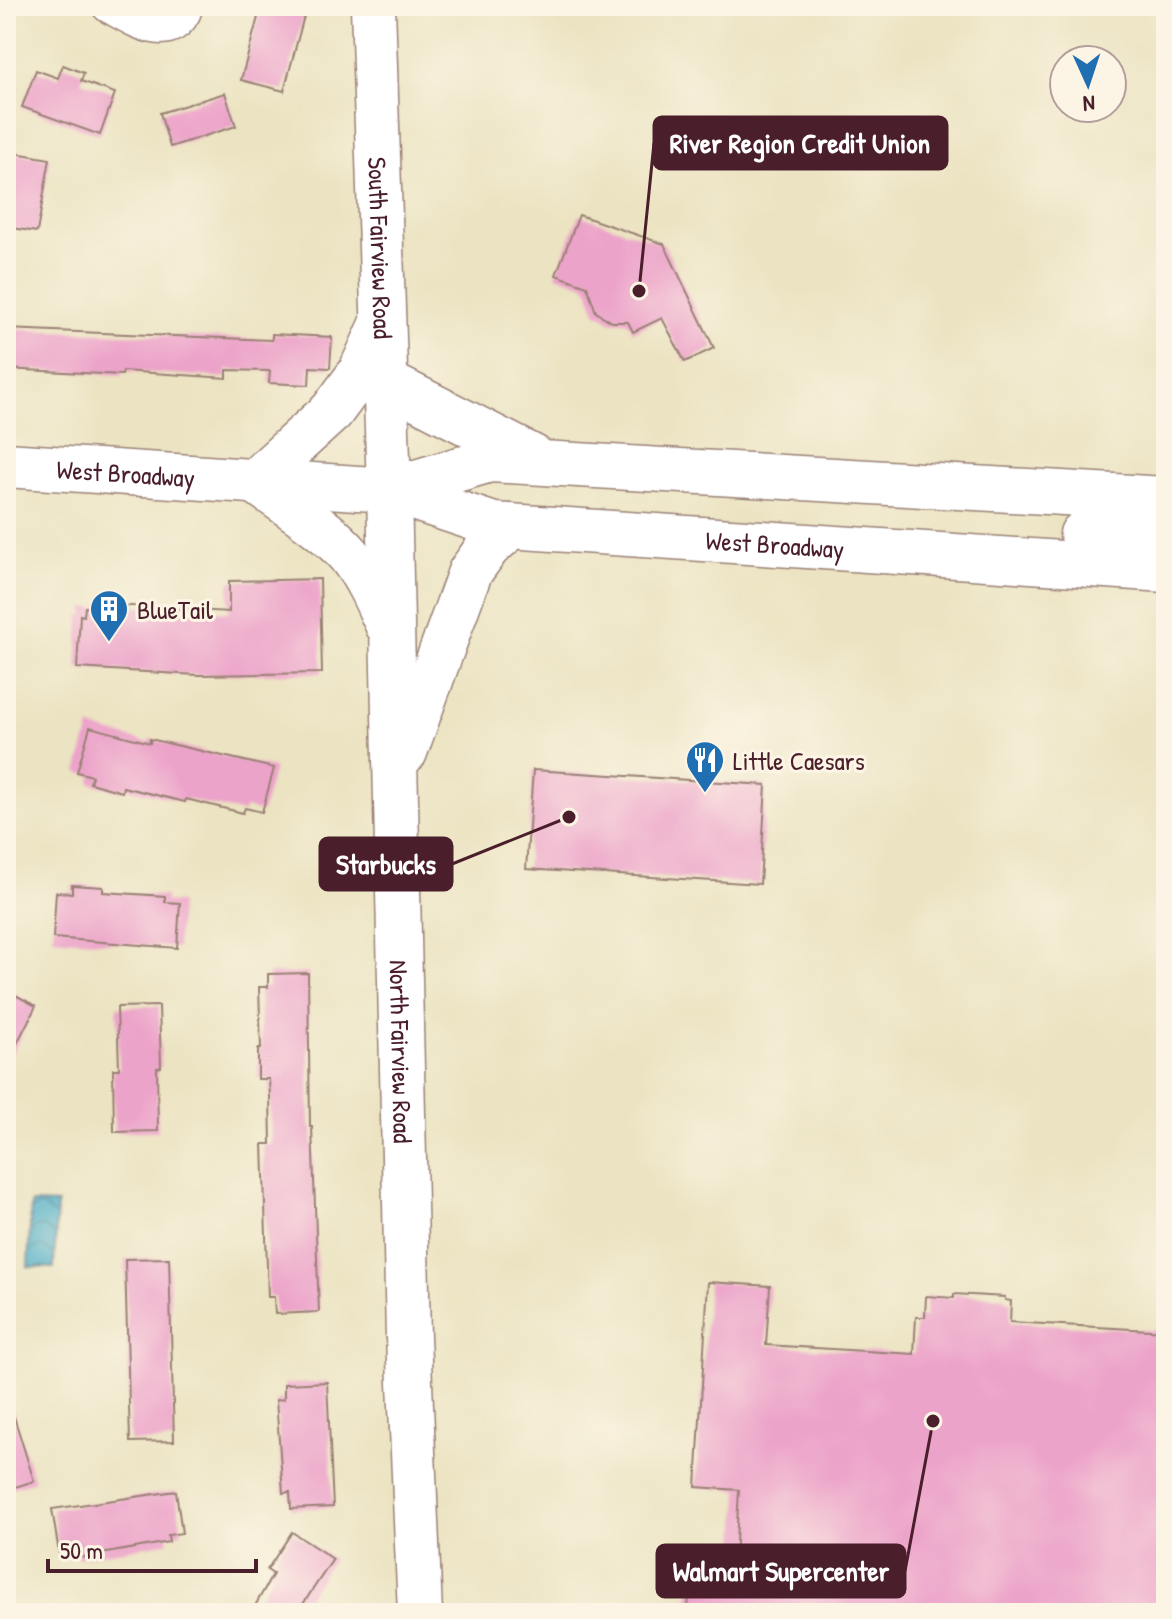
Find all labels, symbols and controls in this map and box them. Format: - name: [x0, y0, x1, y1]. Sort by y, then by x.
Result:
- north arrow: [1048, 44, 1128, 124]
- text: N: [1082, 89, 1096, 119]
- callout: River Region Credit Union: [654, 117, 947, 169]
- text: River Region Credit Union: [670, 124, 930, 163]
- street label: South Fairview Road: [361, 156, 401, 339]
- street label: West Broadway: [55, 451, 196, 495]
- street label: West Broadway: [705, 522, 845, 566]
- building icon: BlueTail: [88, 588, 130, 643]
- place label: BlueTail: [137, 592, 213, 627]
- restaurant icon: Little Caesars: [684, 739, 726, 794]
- place label: Little Caesars: [733, 743, 865, 778]
- callout: Starbucks: [320, 838, 452, 890]
- text: Starbucks: [336, 845, 436, 883]
- street label: North Fairview Road: [382, 960, 421, 1144]
- scale bar: [48, 1523, 256, 1573]
- text: 50 m: [60, 1534, 103, 1566]
- callout: Walmart Supercenter: [657, 1545, 905, 1597]
- text: Walmart Supercenter: [673, 1552, 890, 1591]

